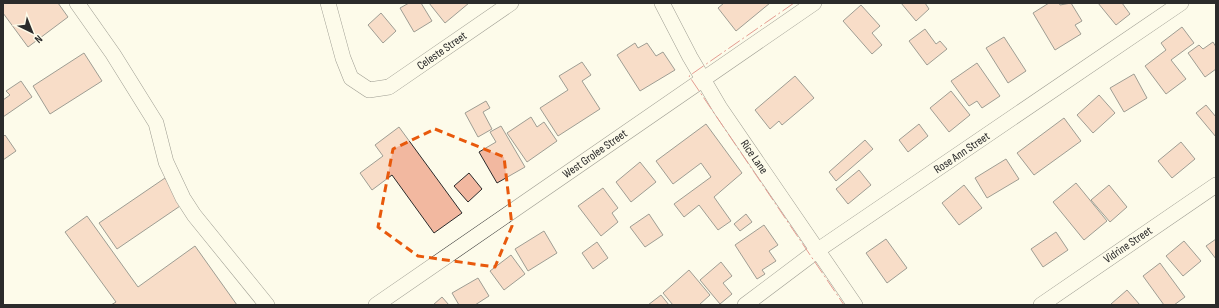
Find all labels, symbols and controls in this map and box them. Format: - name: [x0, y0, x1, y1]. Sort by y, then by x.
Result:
- north arrow: [12, 12, 52, 52]
- street label: Celeste Street: [414, 28, 470, 74]
- text: N: [32, 32, 45, 46]
- street label: West Grolee Street: [560, 126, 631, 182]
- street label: Rose Ann Street: [931, 129, 993, 177]
- street label: Rice Lane: [737, 137, 771, 177]
- street label: Vidrine Street: [1101, 223, 1155, 267]

